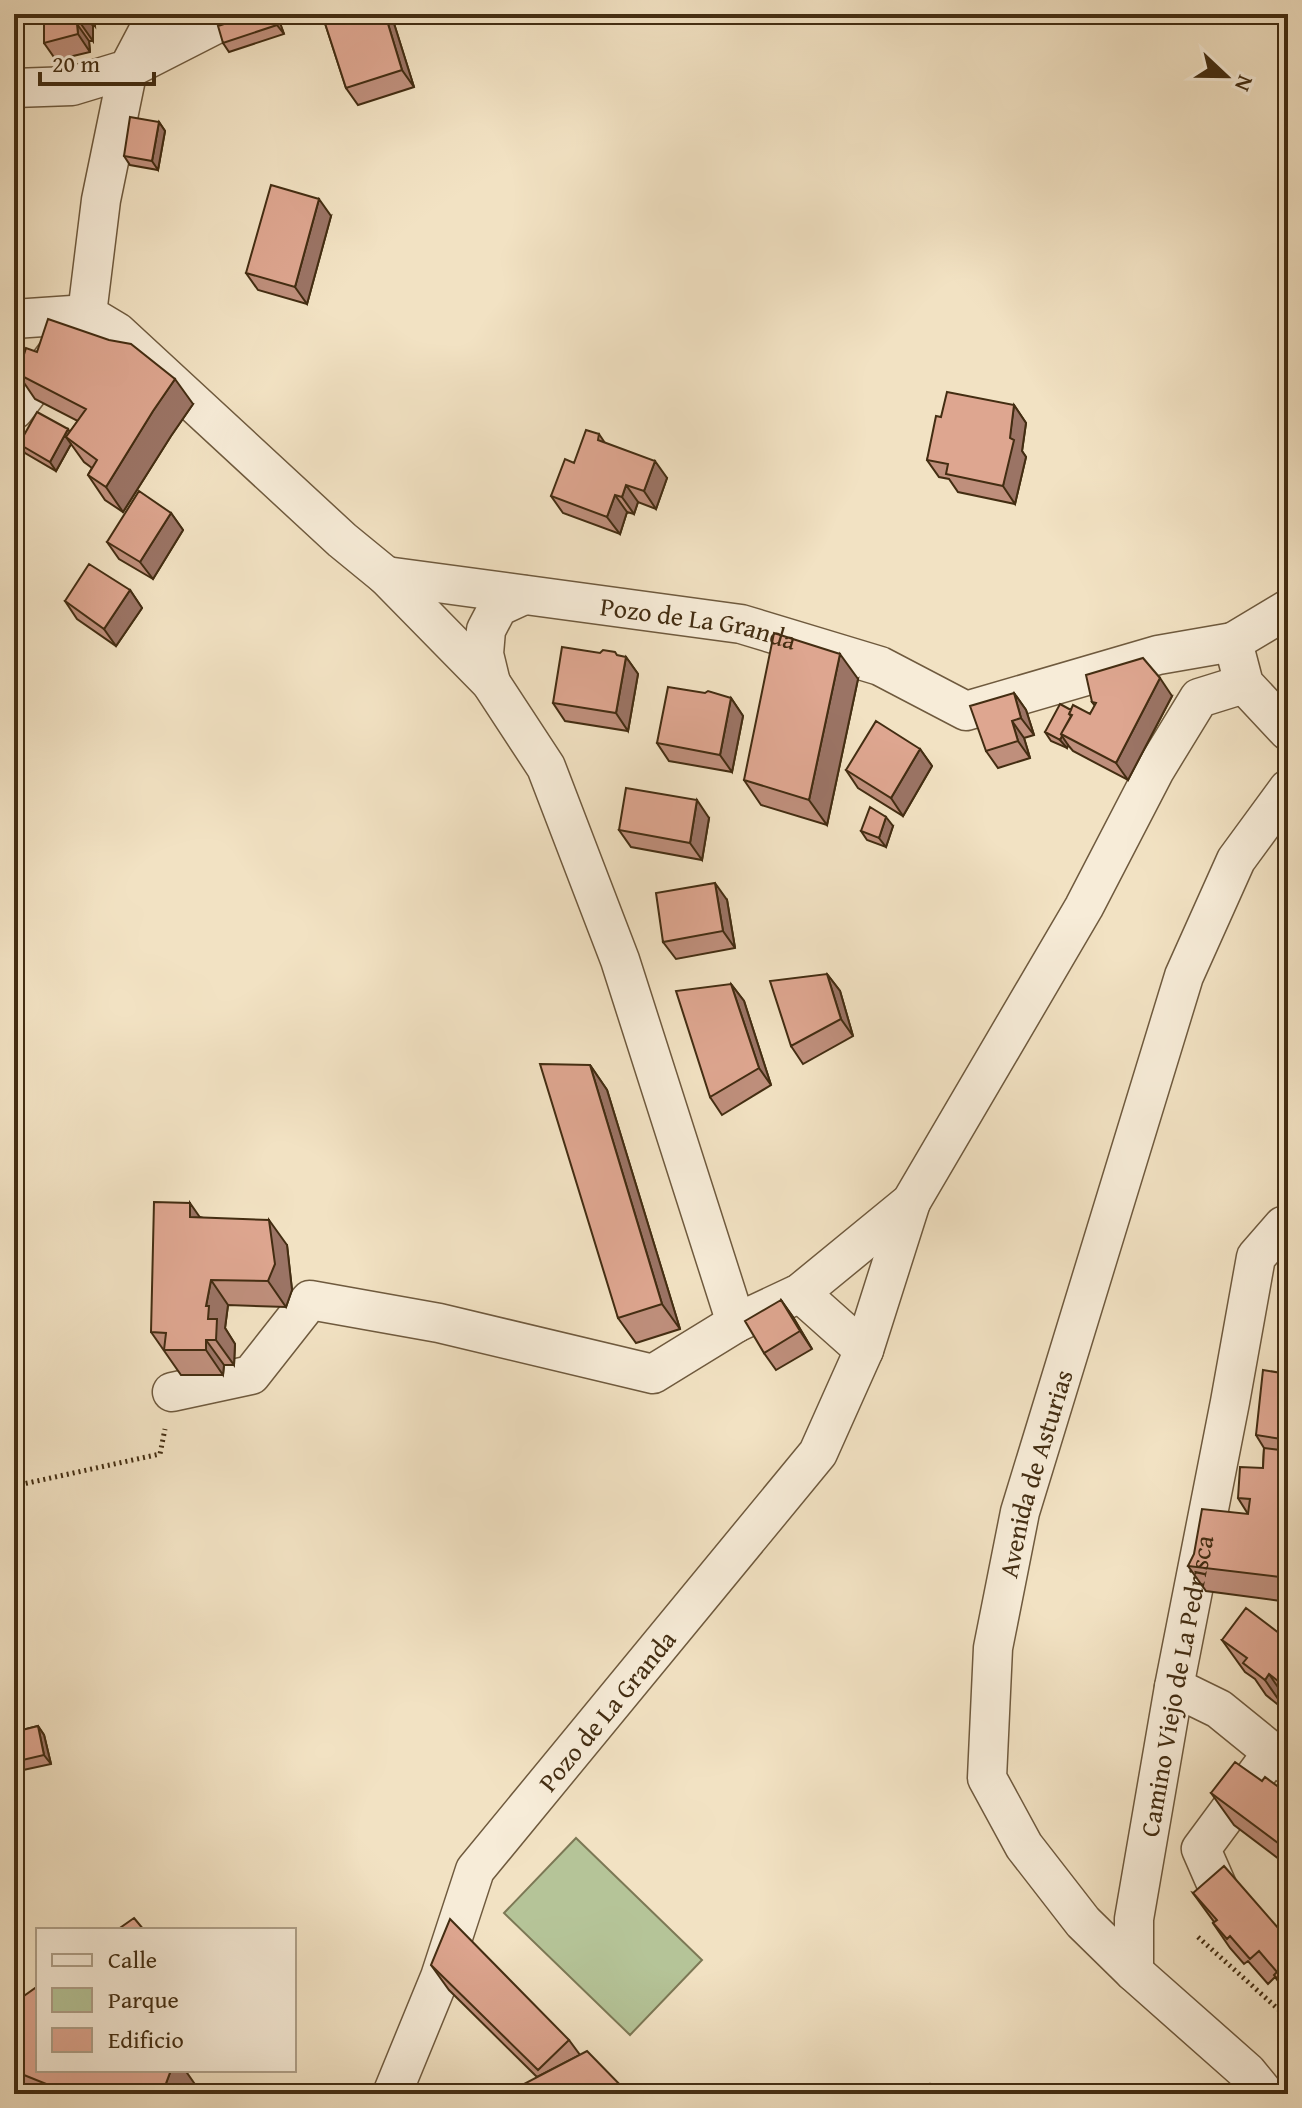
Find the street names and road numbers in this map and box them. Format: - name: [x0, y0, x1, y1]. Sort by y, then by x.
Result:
- street label: Pozo de La Granda: [598, 586, 802, 659]
- street label: Avenida de Asturias: [988, 1365, 1082, 1581]
- street label: Camino Viejo de La Pedrisca: [1129, 1531, 1223, 1840]
- street label: Pozo de La Granda: [528, 1620, 685, 1799]

